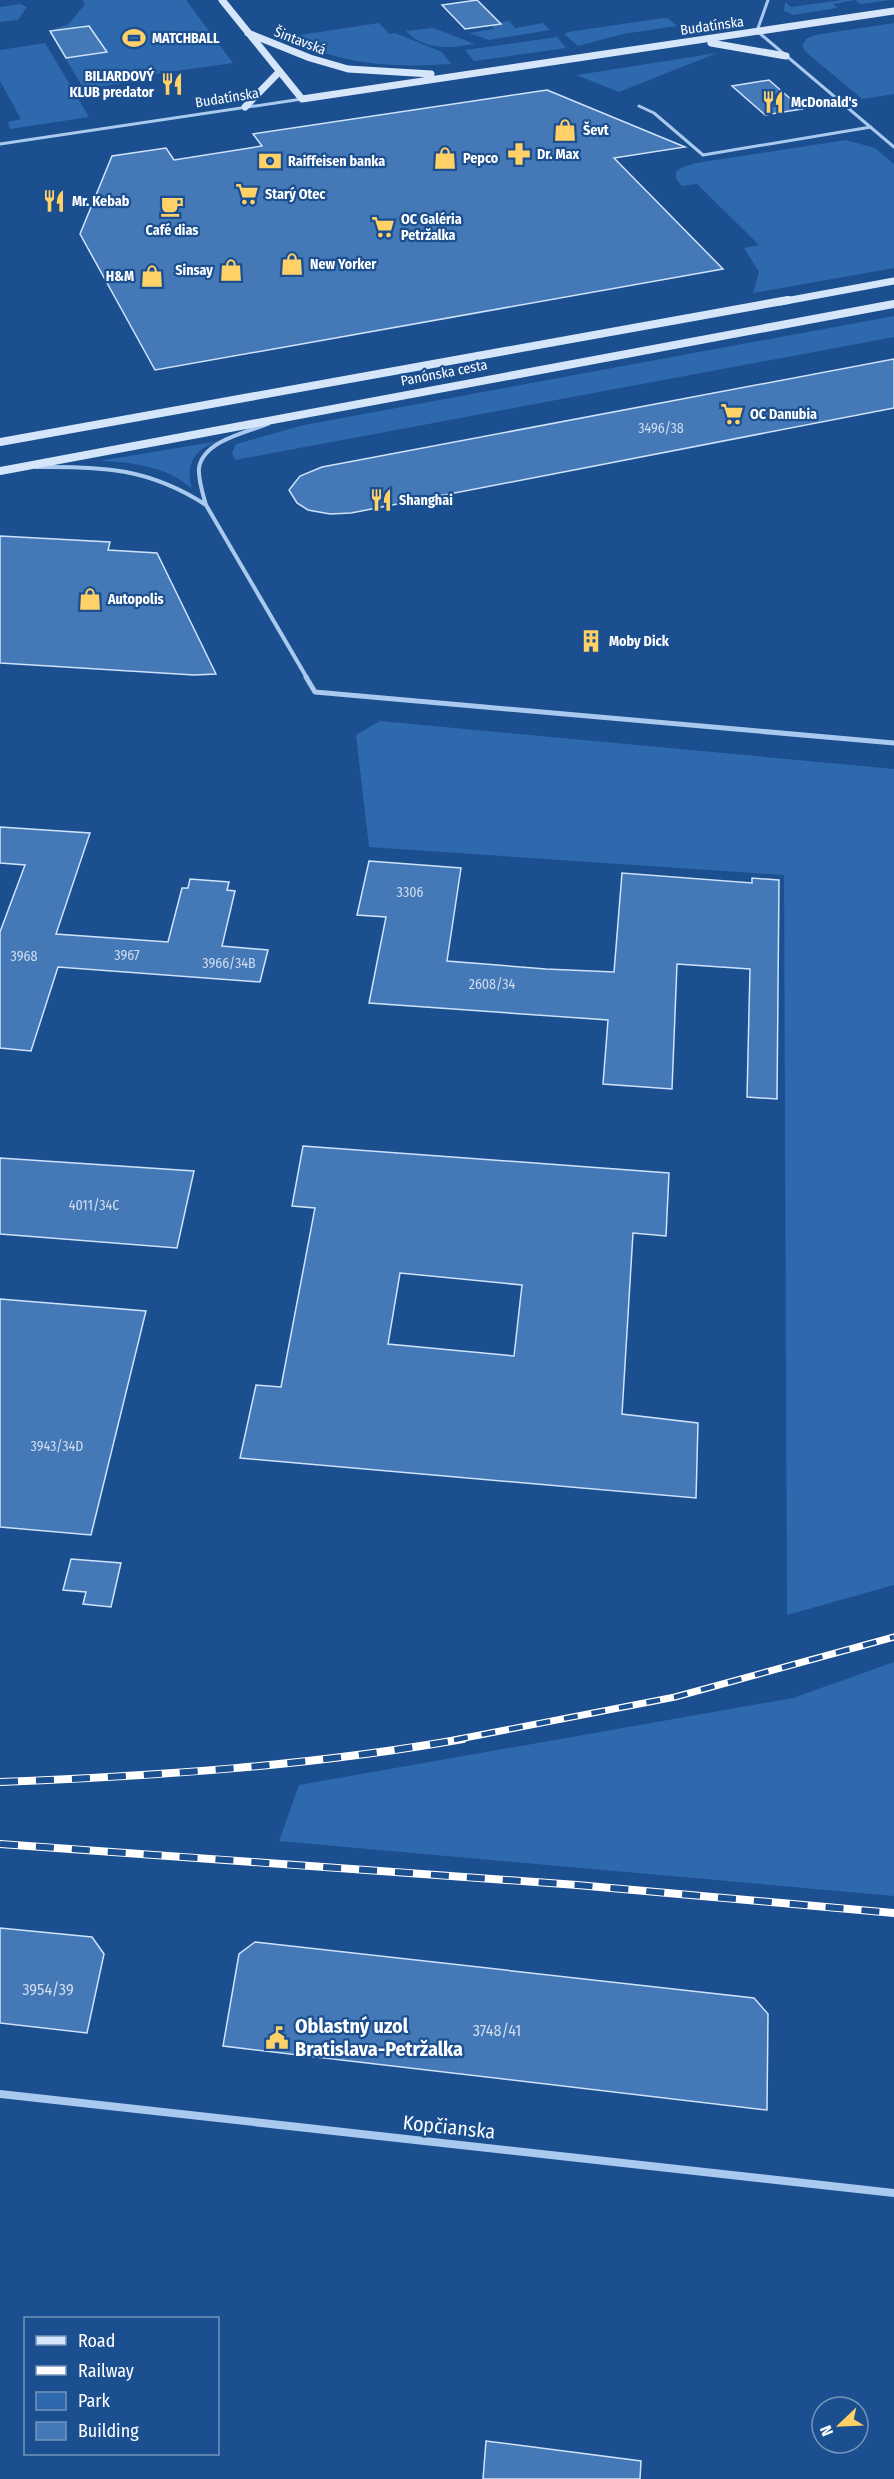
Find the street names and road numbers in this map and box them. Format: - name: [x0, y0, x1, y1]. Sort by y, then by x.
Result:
- street label: Budatínska: [679, 13, 745, 39]
- street label: Šintavská: [272, 22, 329, 59]
- street label: Budatínska: [194, 85, 260, 111]
- street label: Panónska cesta: [399, 356, 489, 390]
- street label: Kopčianska: [402, 2110, 496, 2144]

